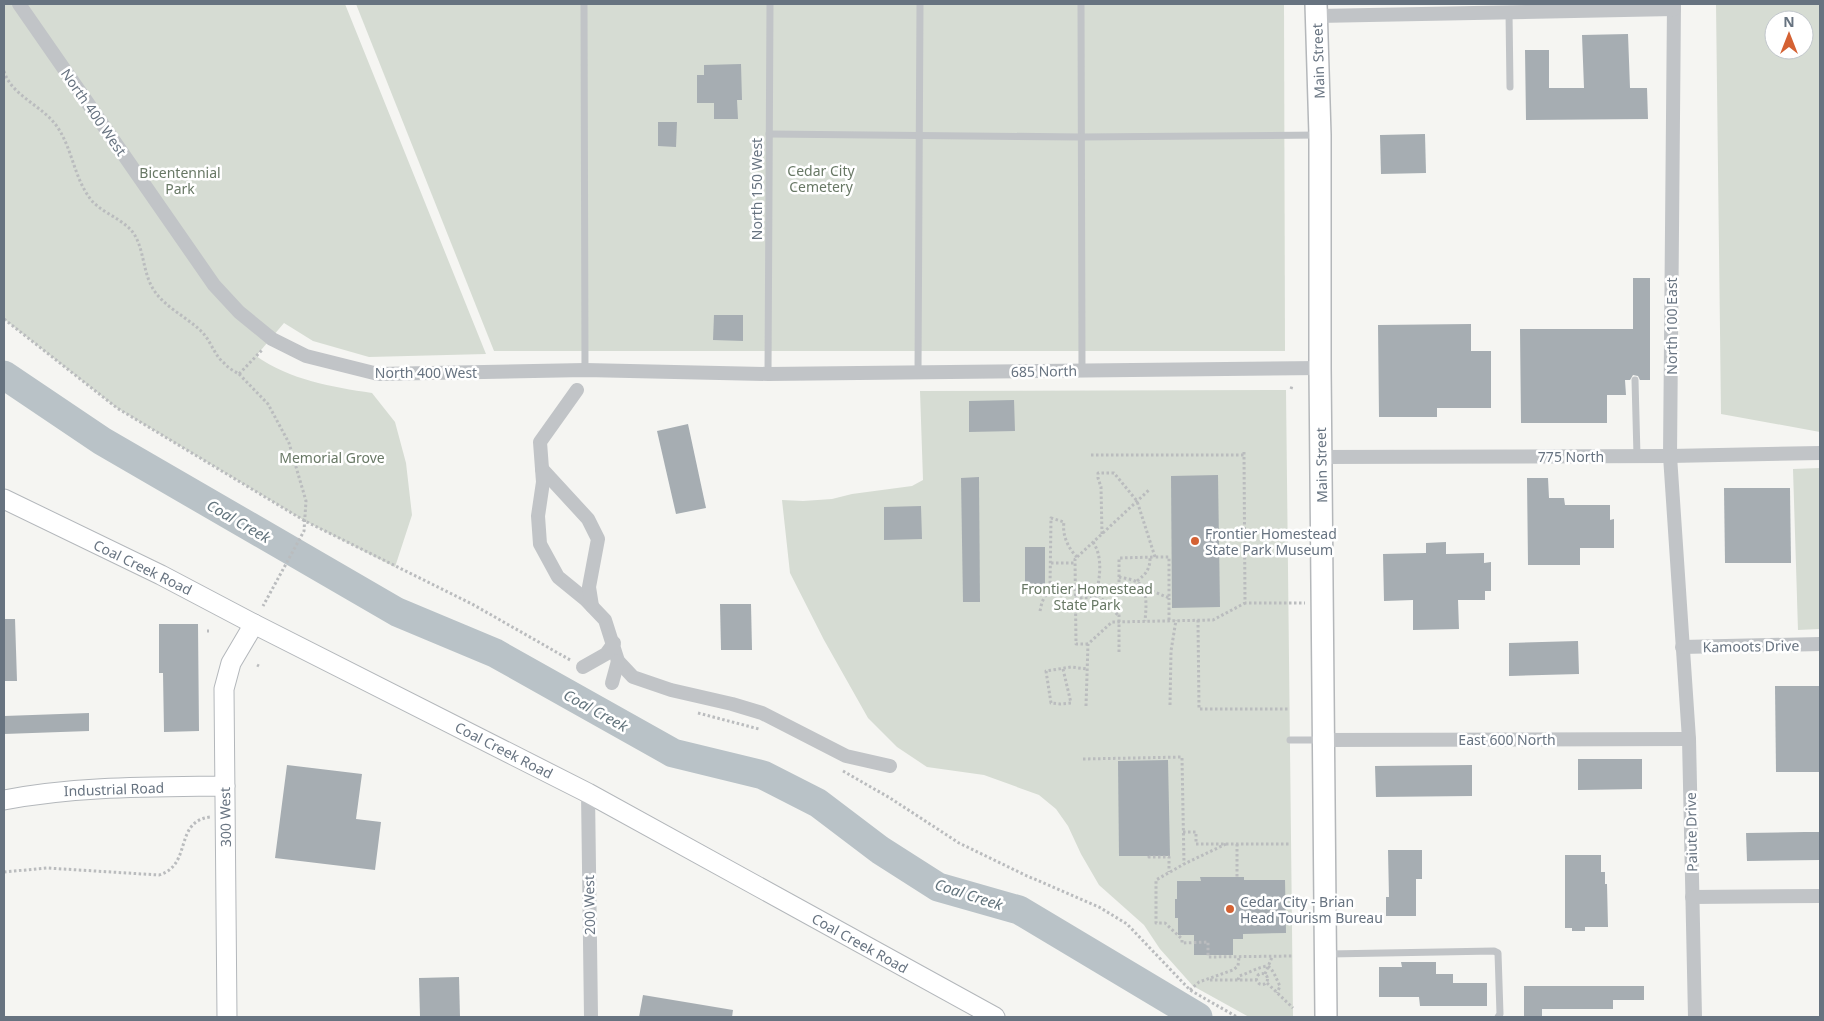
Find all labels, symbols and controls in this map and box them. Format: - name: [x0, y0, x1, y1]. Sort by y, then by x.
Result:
- north arrow: [1764, 10, 1814, 60]
- text: N: [1783, 12, 1795, 31]
- street label: Main Street: [1307, 23, 1329, 99]
- street label: North 400 West: [57, 65, 131, 159]
- street label: North 150 West: [747, 138, 766, 240]
- park label: Cedar City Cemetery: [787, 161, 855, 196]
- park label: Bicentennial Park: [139, 163, 221, 198]
- street label: North 100 East: [1662, 277, 1681, 375]
- street label: 685 North: [1011, 361, 1077, 381]
- street label: North 400 West: [375, 363, 477, 382]
- street label: Main Street: [1311, 427, 1331, 503]
- street label: 775 North: [1538, 447, 1604, 466]
- park label: Memorial Grove: [279, 448, 385, 467]
- water label: Coal Creek: [204, 495, 275, 548]
- place label: Frontier Homestead State Park Museum: [1205, 524, 1337, 559]
- street label: Coal Creek Road: [91, 535, 195, 599]
- marker: Frontier Homestead State Park Museum: [1189, 535, 1201, 547]
- park label: Frontier Homestead State Park: [1021, 579, 1153, 614]
- street label: Kamoots Drive: [1703, 636, 1800, 656]
- water label: Coal Creek: [560, 684, 632, 736]
- street label: Coal Creek Road: [452, 717, 556, 783]
- street label: East 600 North: [1458, 730, 1556, 749]
- street label: Industrial Road: [63, 778, 165, 800]
- street label: 300 West: [215, 787, 235, 847]
- street label: Paiute Drive: [1681, 792, 1701, 872]
- water label: Coal Creek: [932, 874, 1006, 915]
- street label: 200 West: [579, 875, 599, 935]
- place label: Cedar City - Brian Head Tourism Bureau: [1240, 892, 1383, 927]
- marker: Cedar City - Brian Head Tourism Bureau: [1224, 903, 1236, 915]
- street label: Coal Creek Road: [808, 909, 912, 977]

